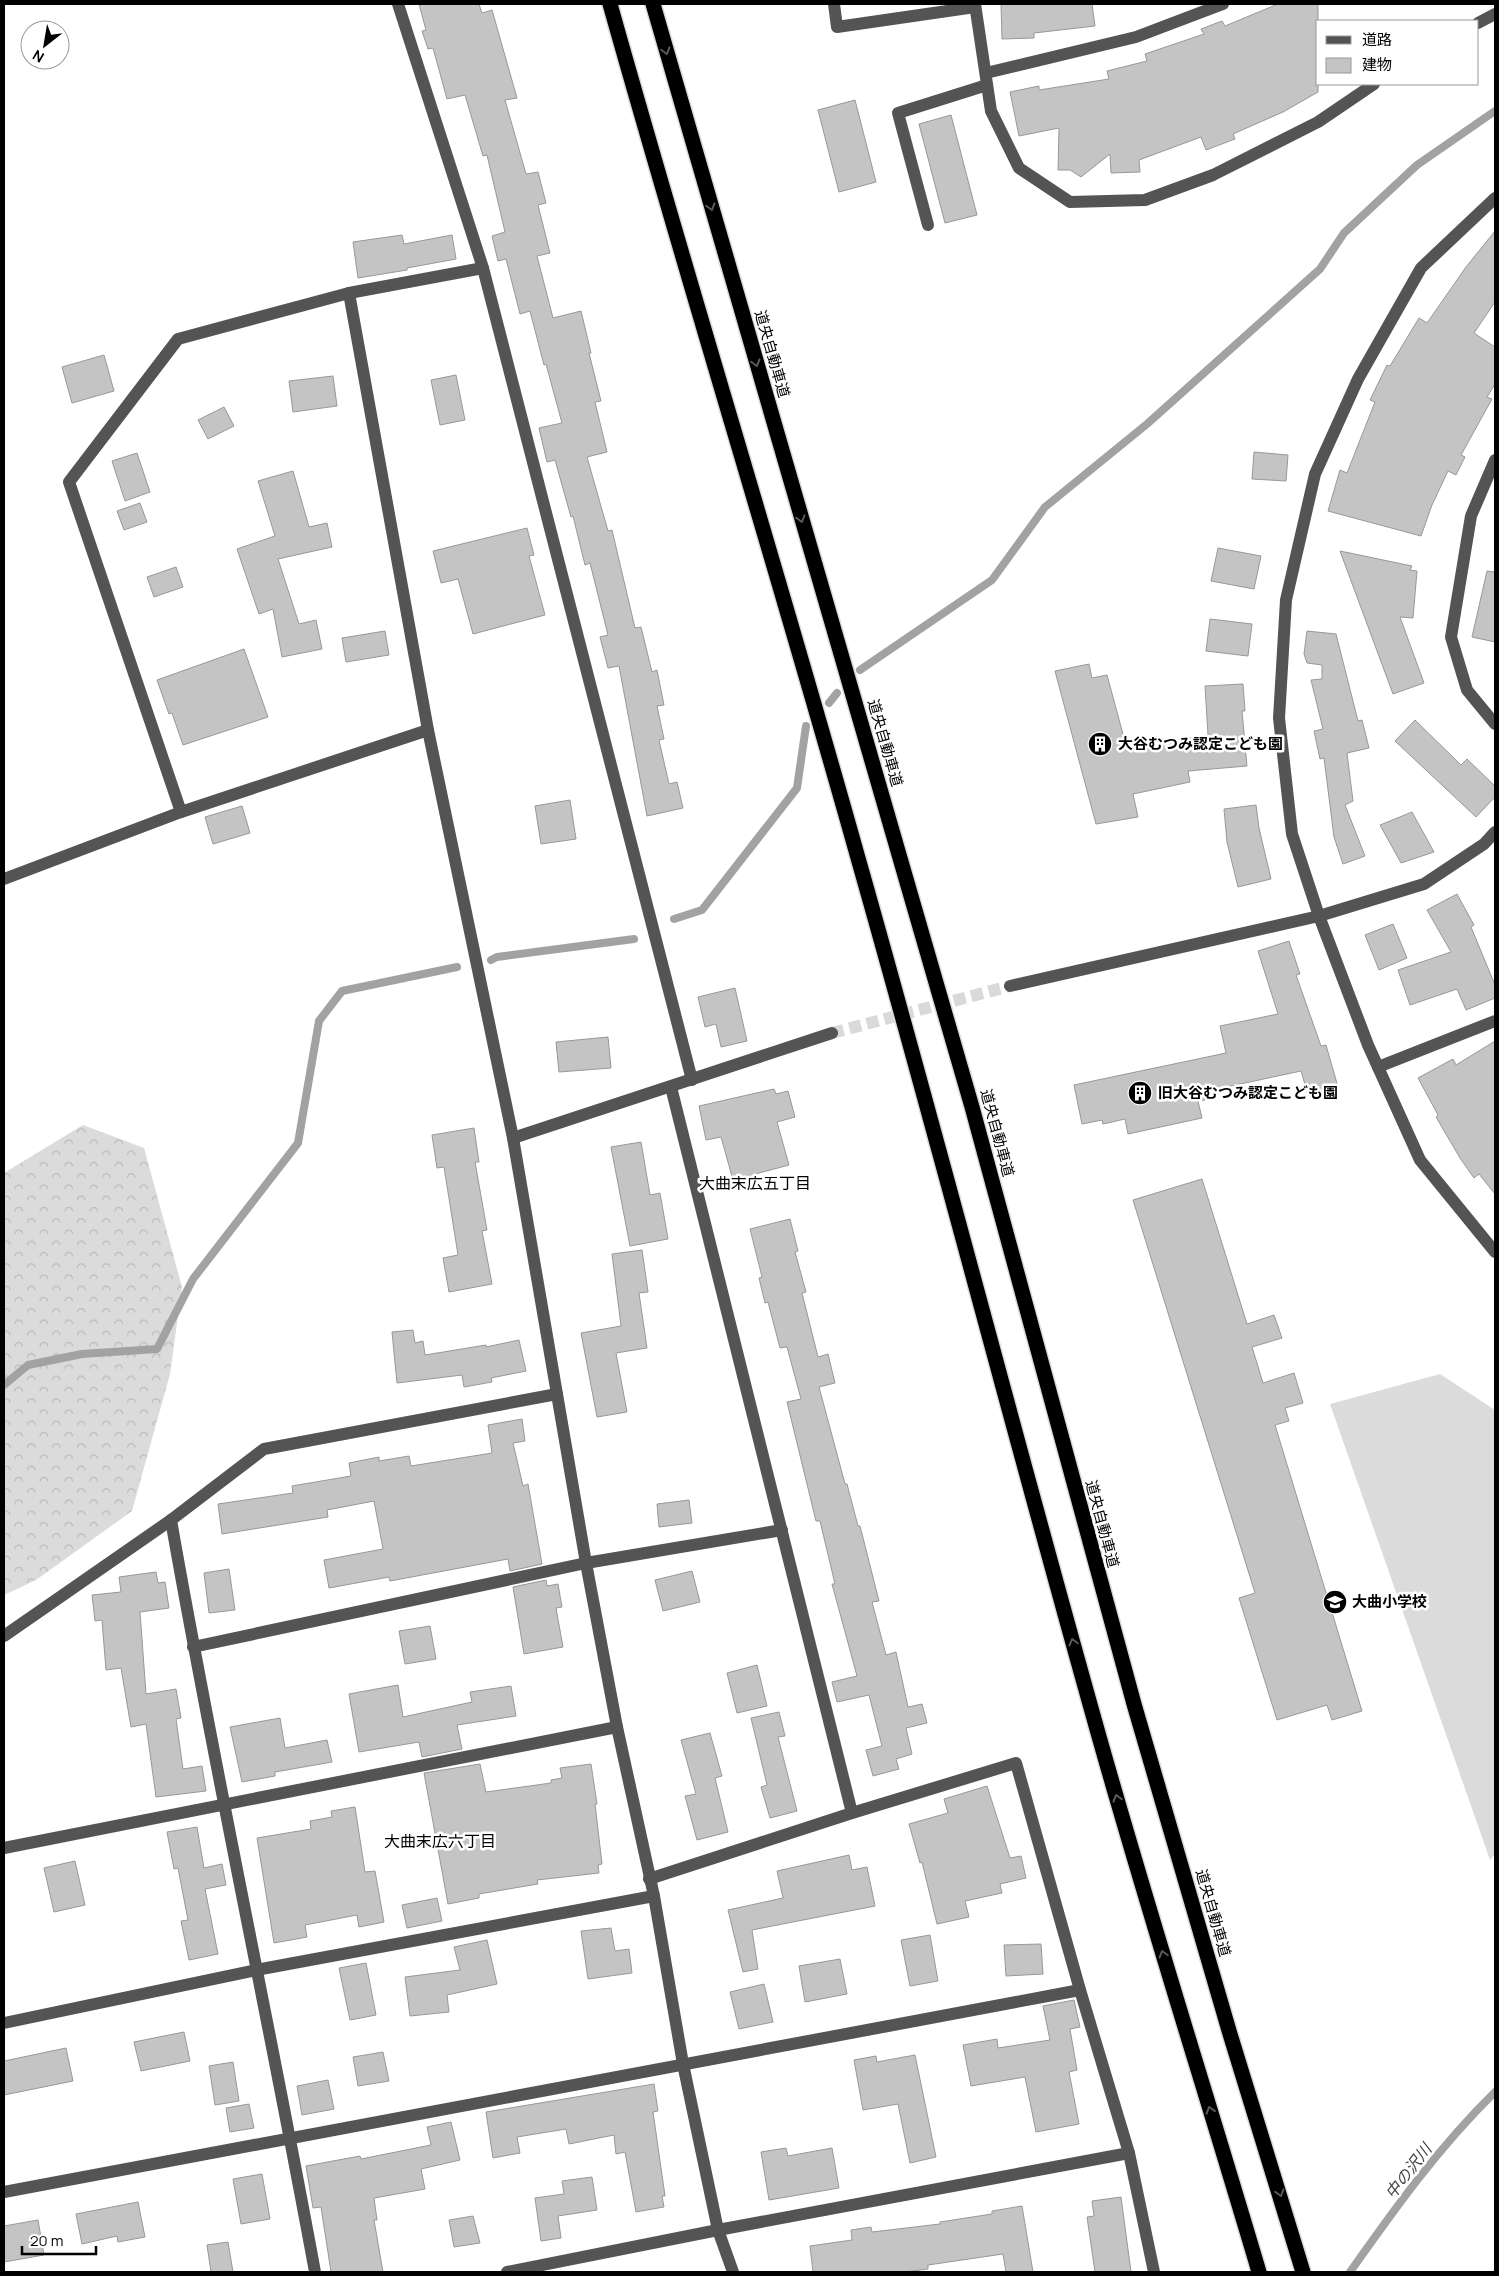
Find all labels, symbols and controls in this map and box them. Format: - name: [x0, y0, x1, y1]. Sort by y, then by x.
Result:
- north arrow: [20, 20, 70, 70]
- legend: [1316, 20, 1479, 85]
- text: 道路: [1362, 29, 1392, 50]
- text: N: [29, 46, 47, 67]
- one-way arrow: [660, 46, 670, 54]
- text: 建物: [1362, 54, 1392, 75]
- one-way arrow: [705, 202, 716, 211]
- street label: 道央自動車道: [750, 308, 795, 400]
- one-way arrow: [751, 358, 761, 366]
- one-way arrow: [796, 514, 806, 522]
- street label: 道央自動車道: [863, 697, 908, 789]
- building icon: 大谷むつみ認定こども園: [1087, 731, 1113, 757]
- place label: 大谷むつみ認定こども園: [1118, 733, 1283, 754]
- building icon: 旧大谷むつみ認定こども園: [1127, 1080, 1153, 1106]
- place label: 旧大谷むつみ認定こども園: [1158, 1082, 1338, 1103]
- street label: 道央自動車道: [976, 1087, 1019, 1179]
- district label: 大曲末広五丁目: [699, 1172, 811, 1194]
- street label: 道央自動車道: [1081, 1478, 1124, 1570]
- school or university icon: 大曲小学校: [1322, 1589, 1348, 1615]
- place label: 大曲小学校: [1352, 1591, 1427, 1612]
- one-way arrow: [1068, 1637, 1079, 1646]
- one-way arrow: [1113, 1795, 1123, 1803]
- district label: 大曲末広六丁目: [384, 1830, 496, 1852]
- street label: 道央自動車道: [1191, 1867, 1236, 1959]
- one-way arrow: [1158, 1951, 1168, 1959]
- one-way arrow: [1206, 2106, 1216, 2114]
- water label: 中の沢川: [1380, 2137, 1438, 2203]
- one-way arrow: [1274, 2188, 1284, 2196]
- scale bar: [22, 2224, 96, 2256]
- text: 20 m: [30, 2230, 63, 2251]

